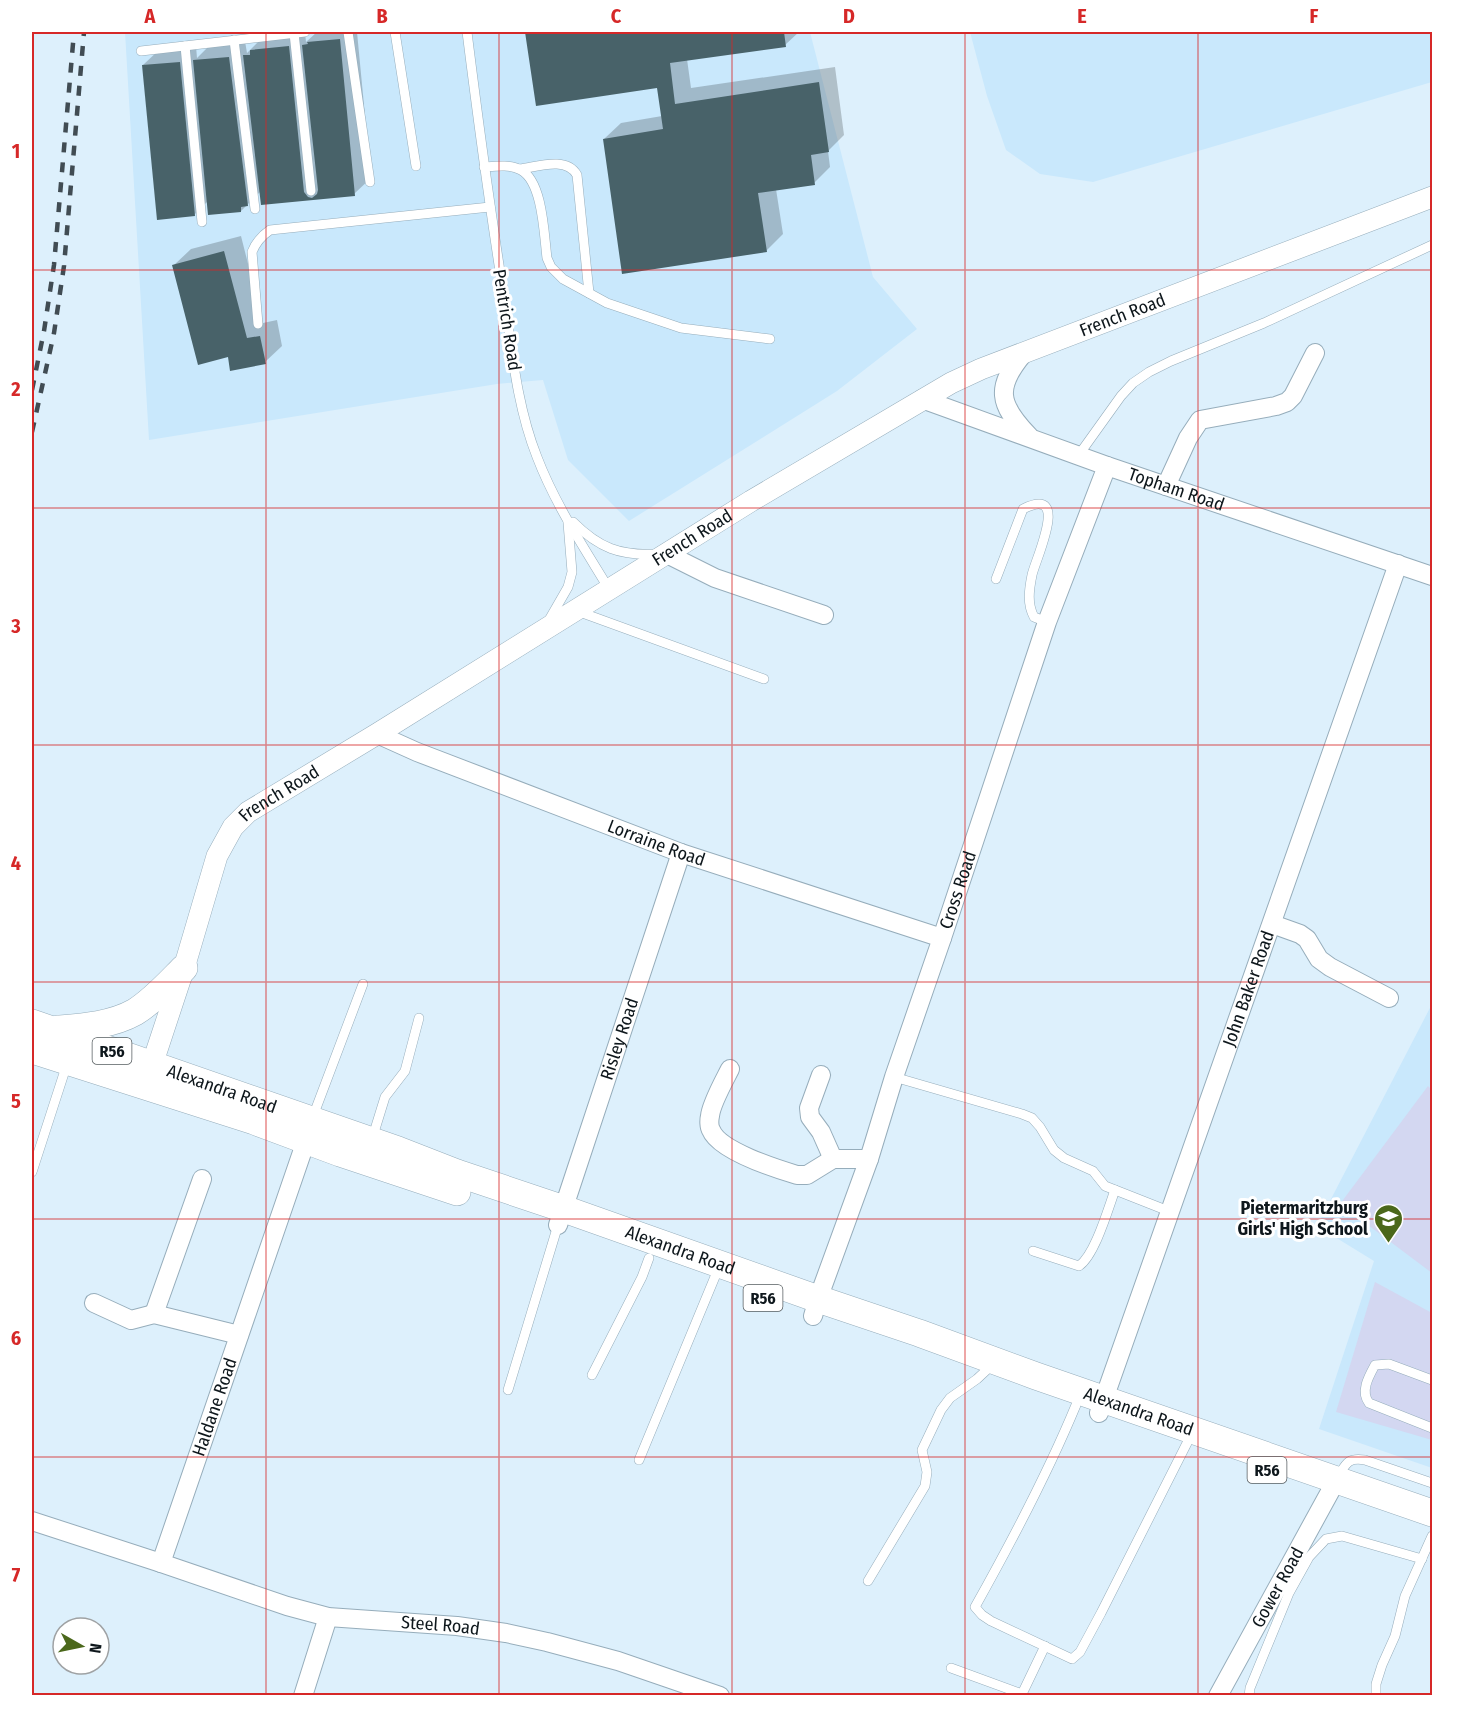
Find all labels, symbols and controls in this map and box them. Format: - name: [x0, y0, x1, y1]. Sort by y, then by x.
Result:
- text: A: [144, 4, 157, 28]
- text: B: [376, 4, 388, 28]
- text: C: [611, 4, 622, 28]
- text: D: [843, 4, 855, 28]
- text: E: [1077, 4, 1087, 28]
- text: F: [1310, 4, 1319, 28]
- text: 1: [12, 139, 20, 163]
- street label: Pentrich Road: [488, 268, 526, 372]
- street label: French Road: [1076, 289, 1169, 341]
- text: 2: [10, 377, 21, 401]
- street label: Topham Road: [1125, 463, 1227, 516]
- street label: French Road: [648, 504, 736, 571]
- text: 3: [10, 614, 21, 638]
- street label: French Road: [234, 761, 323, 826]
- street label: Lorraine Road: [604, 815, 708, 871]
- street label: Cross Road: [935, 848, 981, 932]
- text: 4: [11, 851, 21, 875]
- street label: John Baker Road: [1218, 928, 1279, 1049]
- street label: Risley Road: [596, 995, 643, 1083]
- road number: R56: [92, 1038, 132, 1064]
- street label: Alexandra Road: [164, 1060, 280, 1118]
- text: 5: [11, 1089, 21, 1113]
- place label: Pietermaritzburg Girls' High School: [1237, 1197, 1368, 1240]
- school or university icon: Pietermaritzburg Girls' High School: [1373, 1202, 1405, 1244]
- street label: Alexandra Road: [623, 1221, 738, 1280]
- road number: R56: [744, 1285, 783, 1311]
- text: 6: [11, 1326, 21, 1350]
- street label: Haldane Road: [188, 1355, 242, 1459]
- street label: Alexandra Road: [1081, 1382, 1196, 1441]
- road number: R56: [1248, 1457, 1286, 1483]
- street label: Gower Road: [1247, 1543, 1309, 1631]
- text: 7: [12, 1563, 21, 1587]
- street label: Steel Road: [400, 1611, 481, 1640]
- north arrow: [51, 1616, 111, 1676]
- text: N: [85, 1642, 105, 1654]

